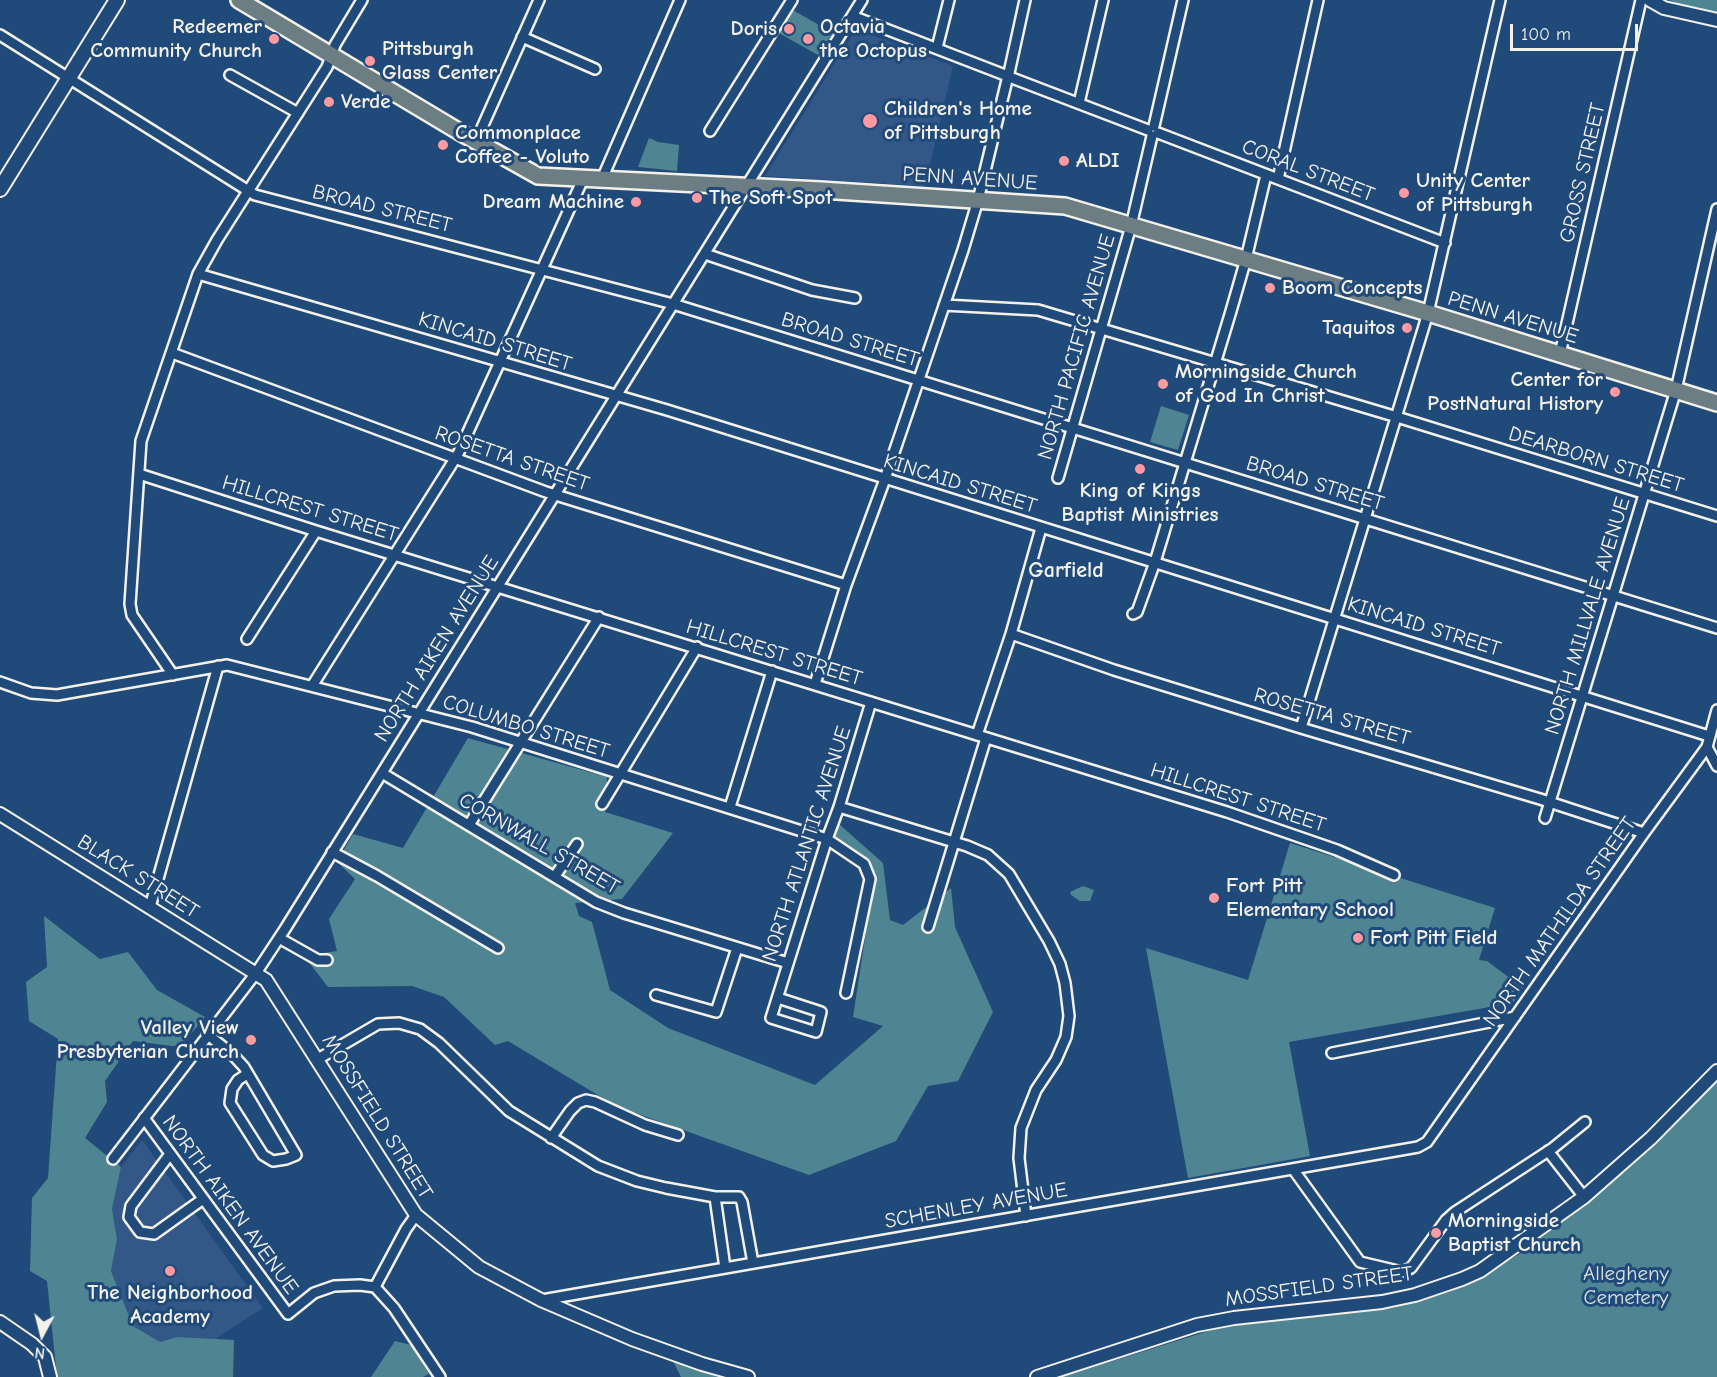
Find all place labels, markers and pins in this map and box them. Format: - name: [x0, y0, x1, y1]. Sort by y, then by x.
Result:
- place label: Redeemer Community Church: [90, 14, 262, 64]
- place label: Octavia the Octopus: [820, 14, 927, 64]
- place label: Doris: [731, 16, 777, 42]
- marker: Doris: [782, 22, 796, 36]
- marker: Redeemer Community Church: [267, 32, 281, 46]
- marker: Octavia the Octopus: [801, 32, 815, 46]
- place label: Pittsburgh Glass Center: [382, 36, 497, 86]
- marker: Pittsburgh Glass Center: [363, 54, 377, 68]
- place label: Verde: [341, 89, 390, 115]
- marker: Verde: [322, 95, 336, 109]
- place label: Children's Home of Pittsburgh: [884, 96, 1032, 146]
- marker: Children's Home of Pittsburgh: [861, 112, 879, 130]
- place label: Commonplace Coffee - Voluto: [455, 120, 590, 170]
- marker: Commonplace Coffee - Voluto: [436, 138, 450, 152]
- place label: ALDI: [1076, 148, 1119, 174]
- marker: ALDI: [1057, 154, 1071, 168]
- place label: Unity Center of Pittsburgh: [1416, 168, 1533, 218]
- place label: The Soft Spot: [709, 185, 832, 211]
- marker: Unity Center of Pittsburgh: [1397, 186, 1411, 200]
- place label: Dream Machine: [483, 189, 624, 215]
- marker: The Soft Spot: [690, 191, 704, 205]
- marker: Dream Machine: [629, 195, 643, 209]
- place label: Boom Concepts: [1282, 275, 1422, 301]
- marker: Boom Concepts: [1263, 281, 1277, 295]
- place label: Taquitos: [1322, 315, 1395, 341]
- marker: Taquitos: [1400, 321, 1414, 335]
- place label: Morningside Church of God In Christ: [1175, 359, 1357, 409]
- place label: Center for PostNatural History: [1427, 367, 1603, 417]
- marker: Morningside Church of God In Christ: [1156, 377, 1170, 391]
- marker: Center for PostNatural History: [1608, 385, 1622, 399]
- marker: King of Kings Baptist Ministries: [1133, 462, 1147, 476]
- place label: King of Kings Baptist Ministries: [1062, 478, 1218, 528]
- place label: Fort Pitt Elementary School: [1226, 873, 1394, 923]
- marker: Fort Pitt Elementary School: [1207, 891, 1221, 905]
- place label: Fort Pitt Field: [1370, 925, 1497, 951]
- marker: Fort Pitt Field: [1351, 931, 1365, 945]
- place label: Valley View Presbyterian Church: [57, 1015, 239, 1065]
- marker: Valley View Presbyterian Church: [244, 1033, 258, 1047]
- place label: Morningside Baptist Church: [1448, 1208, 1581, 1258]
- marker: Morningside Baptist Church: [1429, 1226, 1443, 1240]
- marker: The Neighborhood Academy: [163, 1264, 177, 1278]
- place label: The Neighborhood Academy: [87, 1280, 253, 1330]

